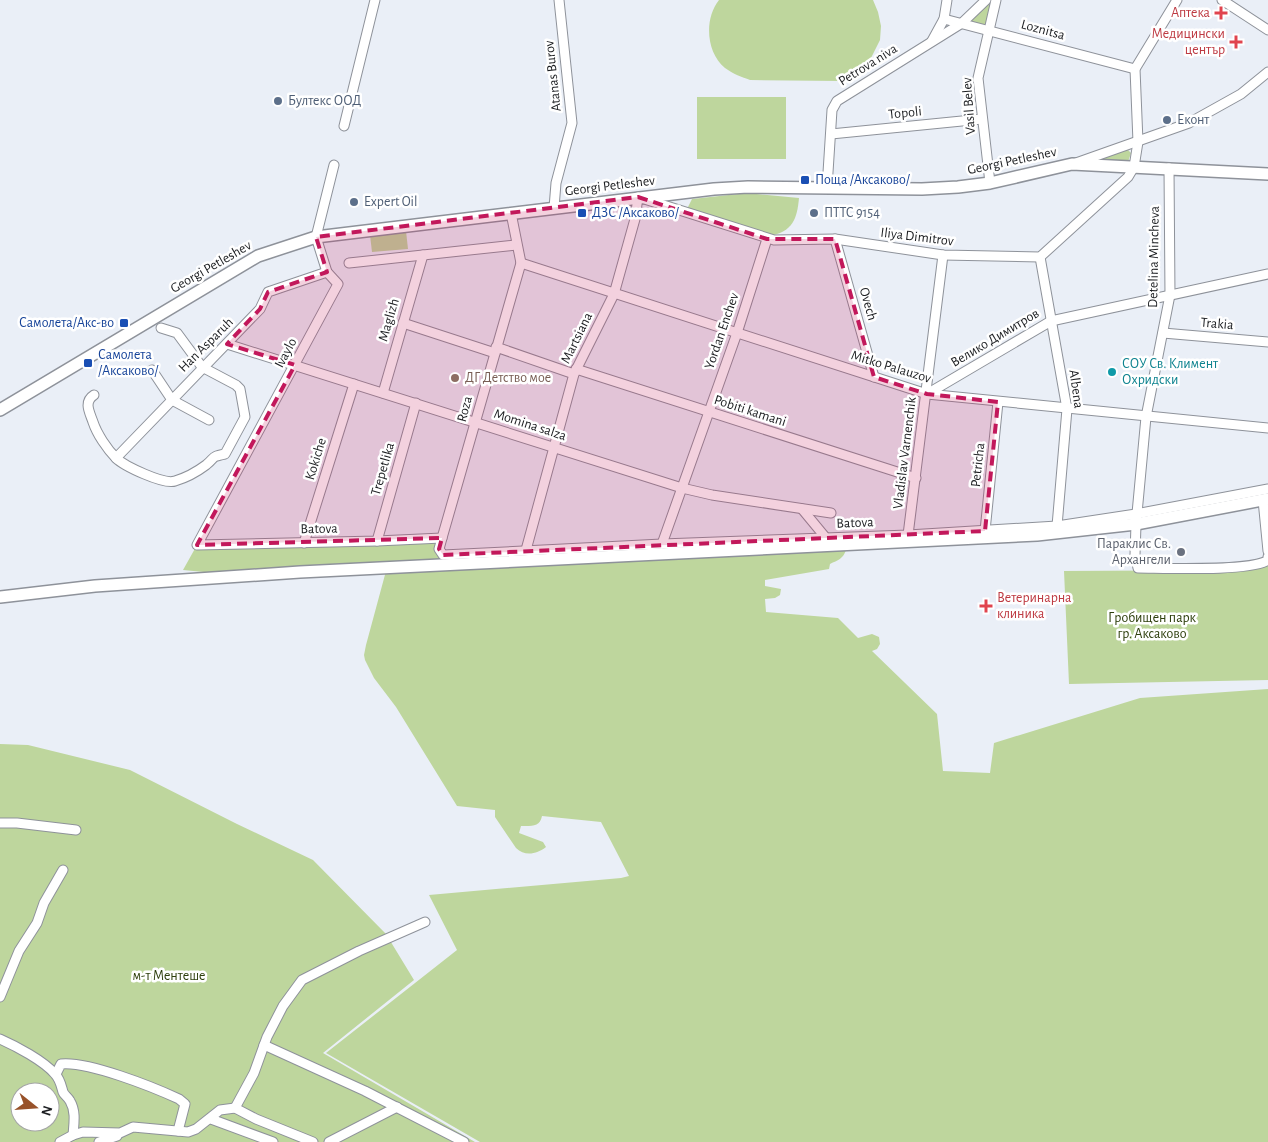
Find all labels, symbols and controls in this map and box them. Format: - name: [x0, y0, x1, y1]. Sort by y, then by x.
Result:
- place label: Аптека: [1171, 6, 1211, 20]
- marker: Аптека: [1214, 6, 1228, 20]
- street label: Loznitsa: [1020, 17, 1067, 43]
- place label: Медицински център: [1152, 27, 1225, 57]
- marker: Медицински център: [1229, 35, 1243, 49]
- street label: Atanas Burov: [542, 40, 564, 112]
- street label: Petrova niva: [836, 41, 900, 88]
- street label: Vasil Belev: [960, 77, 978, 135]
- place label: Бултекс ООД: [288, 94, 361, 108]
- marker: Бултекс ООД: [272, 95, 284, 107]
- street label: Topoli: [888, 104, 922, 122]
- place label: Еконт: [1177, 113, 1210, 127]
- marker: Еконт: [1161, 114, 1173, 126]
- street label: Georgi Petleshev: [966, 145, 1058, 177]
- place label: Поща /Аксаково/: [815, 173, 911, 187]
- street label: Georgi Petleshev: [564, 174, 656, 198]
- marker: Поща /Аксаково/: [799, 174, 811, 186]
- place label: Expert Oil: [364, 195, 417, 209]
- marker: Expert Oil: [348, 196, 360, 208]
- street label: Detelina Mincheva: [1146, 205, 1162, 308]
- place label: ДЗС /Аксаково/: [592, 206, 680, 220]
- place label: ПТТС 9154: [824, 206, 880, 220]
- marker: ДЗС /Аксаково/: [576, 207, 588, 219]
- marker: ПТТС 9154: [808, 207, 820, 219]
- street label: Iliya Dimitrov: [880, 226, 954, 248]
- street label: Georgi Petleshev: [168, 238, 254, 296]
- street label: Ovech: [857, 286, 879, 322]
- street label: Yordan Enchev: [702, 291, 742, 371]
- street label: Maglizh: [376, 297, 402, 343]
- street label: Велико Димитров: [948, 306, 1042, 370]
- street label: Martsiana: [559, 310, 596, 366]
- street label: Han Asparuh: [176, 315, 236, 375]
- place label: Самолета/Акс-во: [19, 316, 114, 330]
- street label: Trakia: [1200, 316, 1235, 332]
- marker: Самолета/Акс-во: [118, 317, 130, 329]
- street label: Ivaylo: [272, 336, 300, 370]
- place label: Самолета /Аксаково/: [98, 348, 159, 378]
- street label: Mitko Palauzov: [849, 348, 933, 386]
- marker: Самолета /Аксаково/: [82, 357, 94, 369]
- place label: СОУ Св. Климент Охридски: [1122, 357, 1219, 387]
- marker: СОУ Св. Климент Охридски: [1106, 366, 1118, 378]
- street label: Albena: [1066, 369, 1086, 410]
- place label: ДГ Детство мое: [465, 371, 551, 385]
- marker: ДГ Детство мое: [449, 372, 461, 384]
- street label: Pobiti kamani: [712, 393, 788, 429]
- street label: Roza: [455, 394, 475, 423]
- street label: Vladislav Varnenchik: [891, 396, 919, 510]
- street label: Momina salza: [492, 407, 569, 443]
- street label: Kokiche: [303, 436, 329, 482]
- street label: Trepetlika: [369, 440, 397, 497]
- street label: Petricha: [969, 442, 987, 488]
- street label: Batova: [836, 515, 874, 531]
- street label: Batova: [300, 522, 338, 536]
- place label: Параклис Св. Архангели: [1097, 537, 1171, 567]
- marker: Параклис Св. Архангели: [1175, 546, 1187, 558]
- place label: Ветеринарна клиника: [997, 591, 1072, 621]
- marker: Ветеринарна клиника: [979, 599, 993, 613]
- park label: Гробищен парк гр. Аксаково: [1108, 611, 1197, 641]
- park label: м-т Ментeше: [132, 969, 206, 983]
- north arrow: [10, 1082, 60, 1132]
- text: N: [38, 1104, 55, 1117]

